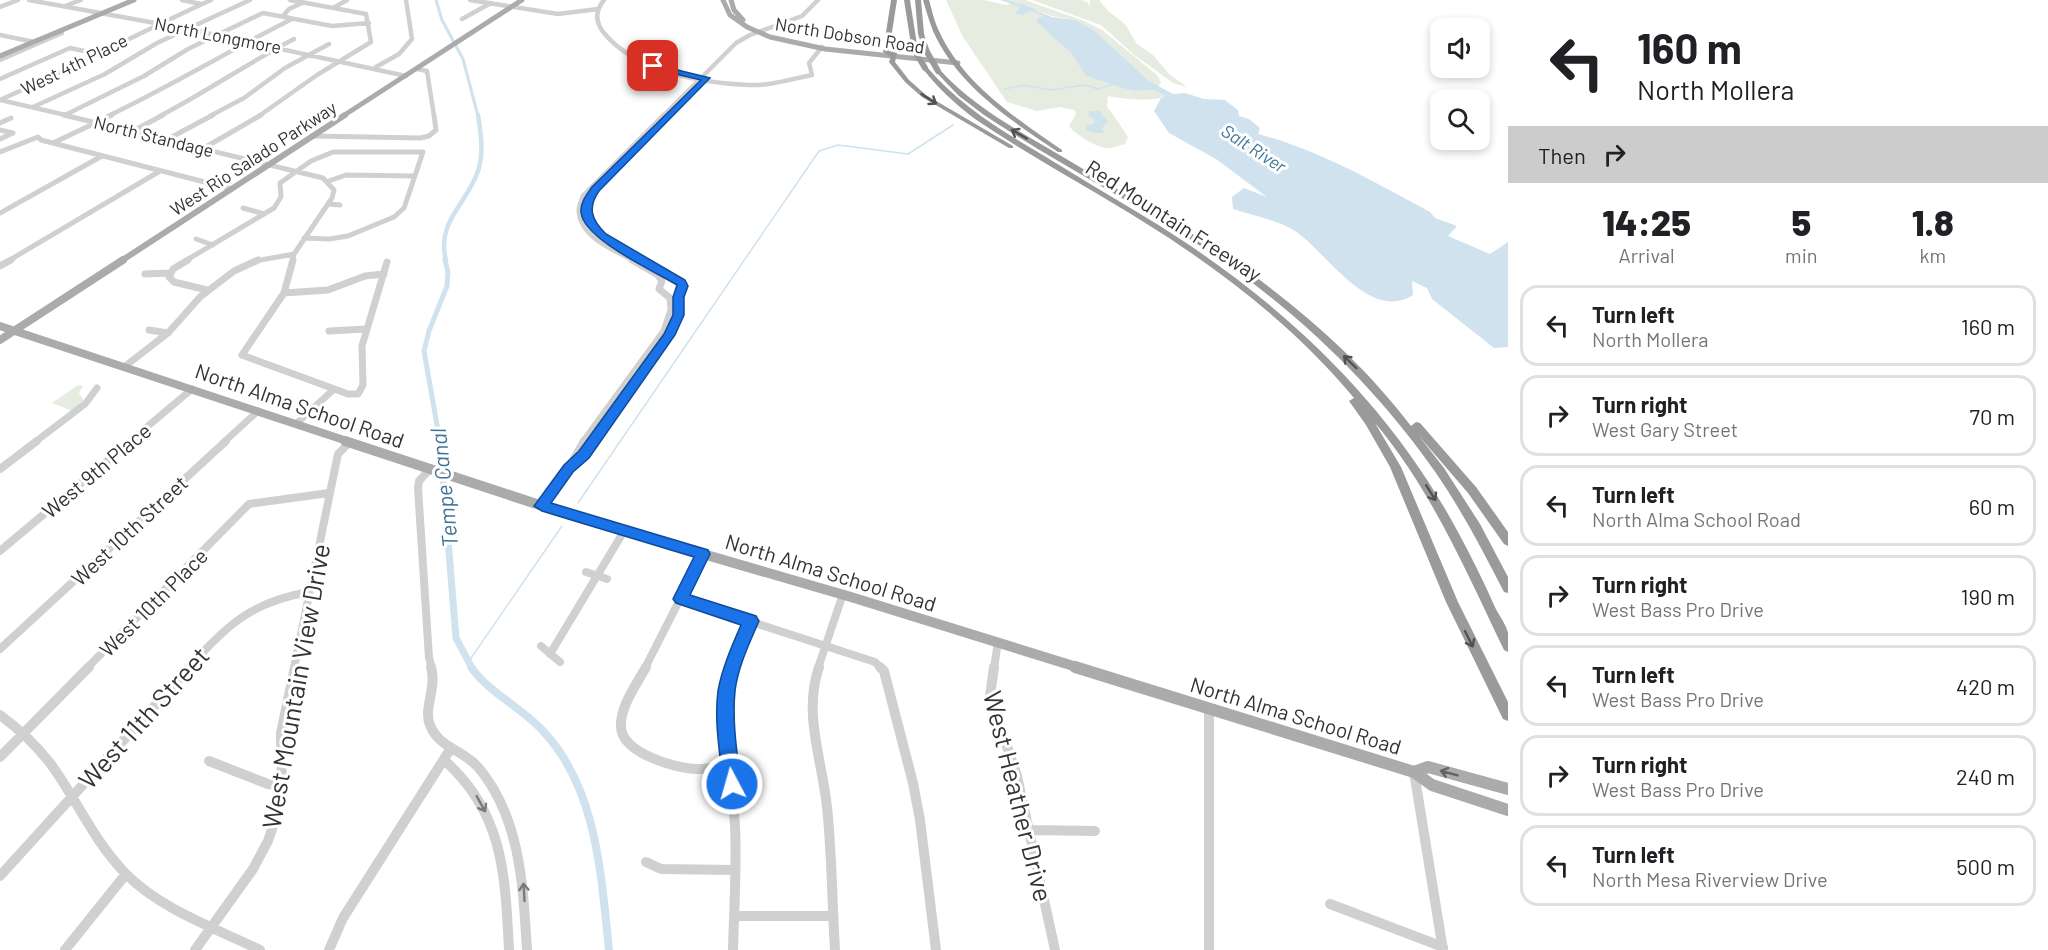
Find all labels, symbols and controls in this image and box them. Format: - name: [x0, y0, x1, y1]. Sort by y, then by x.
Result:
- street label: North Longmore: [153, 12, 283, 58]
- street label: North Dobson Road: [774, 12, 926, 58]
- map controls: [1430, 18, 1490, 150]
- button: sound: [1430, 18, 1490, 78]
- text: 160 m: [1637, 22, 1742, 72]
- icon: left: [1538, 24, 1616, 102]
- street label: West 4th Place: [17, 29, 131, 99]
- pin: [627, 40, 678, 91]
- icon: arrive: [636, 49, 669, 82]
- text: North Mollera: [1637, 73, 1794, 105]
- button: search: [1430, 90, 1490, 150]
- one-way arrow: [920, 93, 937, 105]
- street label: West Rio Salado Parkway: [166, 96, 340, 220]
- street label: North Standage: [92, 110, 216, 162]
- water label: Salt River: [1218, 119, 1291, 177]
- one-way arrow: [1011, 128, 1028, 140]
- icon: right: [1598, 138, 1631, 171]
- text: Then: [1538, 142, 1586, 168]
- street label: Red Mountain Freeway: [1081, 154, 1267, 286]
- text: 14:25: [1602, 200, 1691, 243]
- text: 5: [1791, 200, 1811, 243]
- text: 1.8: [1912, 200, 1954, 243]
- text: Arrival: [1619, 243, 1675, 267]
- text: min: [1785, 243, 1818, 267]
- text: km: [1919, 243, 1946, 267]
- text: Turn left: [1592, 301, 1675, 327]
- icon: left: [1541, 309, 1574, 342]
- text: 160 m: [1961, 313, 2015, 339]
- text: North Mollera: [1592, 327, 1709, 351]
- one-way arrow: [1343, 356, 1358, 370]
- street label: North Alma School Road: [192, 357, 408, 453]
- text: Turn right: [1592, 391, 1687, 417]
- icon: right: [1541, 399, 1574, 432]
- text: 70 m: [1970, 403, 2015, 429]
- street label: West 9th Place: [36, 417, 156, 523]
- text: West Gary Street: [1592, 417, 1738, 441]
- water label: Tempe Canal: [424, 427, 462, 549]
- street label: West 10th Street: [66, 470, 192, 590]
- text: Turn left: [1592, 481, 1675, 507]
- one-way arrow: [1425, 484, 1437, 501]
- icon: left: [1541, 489, 1574, 522]
- text: 60 m: [1969, 493, 2015, 519]
- text: North Alma School Road: [1592, 507, 1801, 531]
- street label: North Alma School Road: [722, 528, 940, 616]
- street label: West Mountain View Drive: [255, 541, 335, 831]
- street label: West 10th Place: [94, 543, 212, 661]
- text: Turn right: [1592, 571, 1687, 597]
- icon: right: [1541, 579, 1574, 612]
- text: 190 m: [1961, 583, 2015, 609]
- text: West Bass Pro Drive: [1592, 597, 1764, 621]
- one-way arrow: [1464, 629, 1476, 647]
- street label: West 11th Street: [71, 640, 215, 794]
- text: Turn left: [1592, 661, 1675, 687]
- icon: left: [1541, 669, 1574, 702]
- street label: North Alma School Road: [1187, 671, 1405, 759]
- text: 420 m: [1956, 673, 2015, 699]
- street label: West Heather Drive: [978, 687, 1060, 905]
- text: West Bass Pro Drive: [1592, 687, 1764, 711]
- text: Turn right: [1592, 751, 1687, 777]
- position arrow: [700, 752, 764, 816]
- icon: right: [1541, 759, 1574, 792]
- text: 240 m: [1956, 763, 2015, 789]
- one-way arrow: [1440, 767, 1459, 778]
- text: West Bass Pro Drive: [1592, 777, 1764, 801]
- one-way arrow: [475, 795, 487, 812]
- text: Turn left: [1592, 841, 1675, 867]
- icon: left: [1541, 849, 1574, 882]
- text: 500 m: [1956, 853, 2015, 879]
- text: North Mesa Riverview Drive: [1592, 867, 1828, 891]
- one-way arrow: [518, 882, 529, 902]

